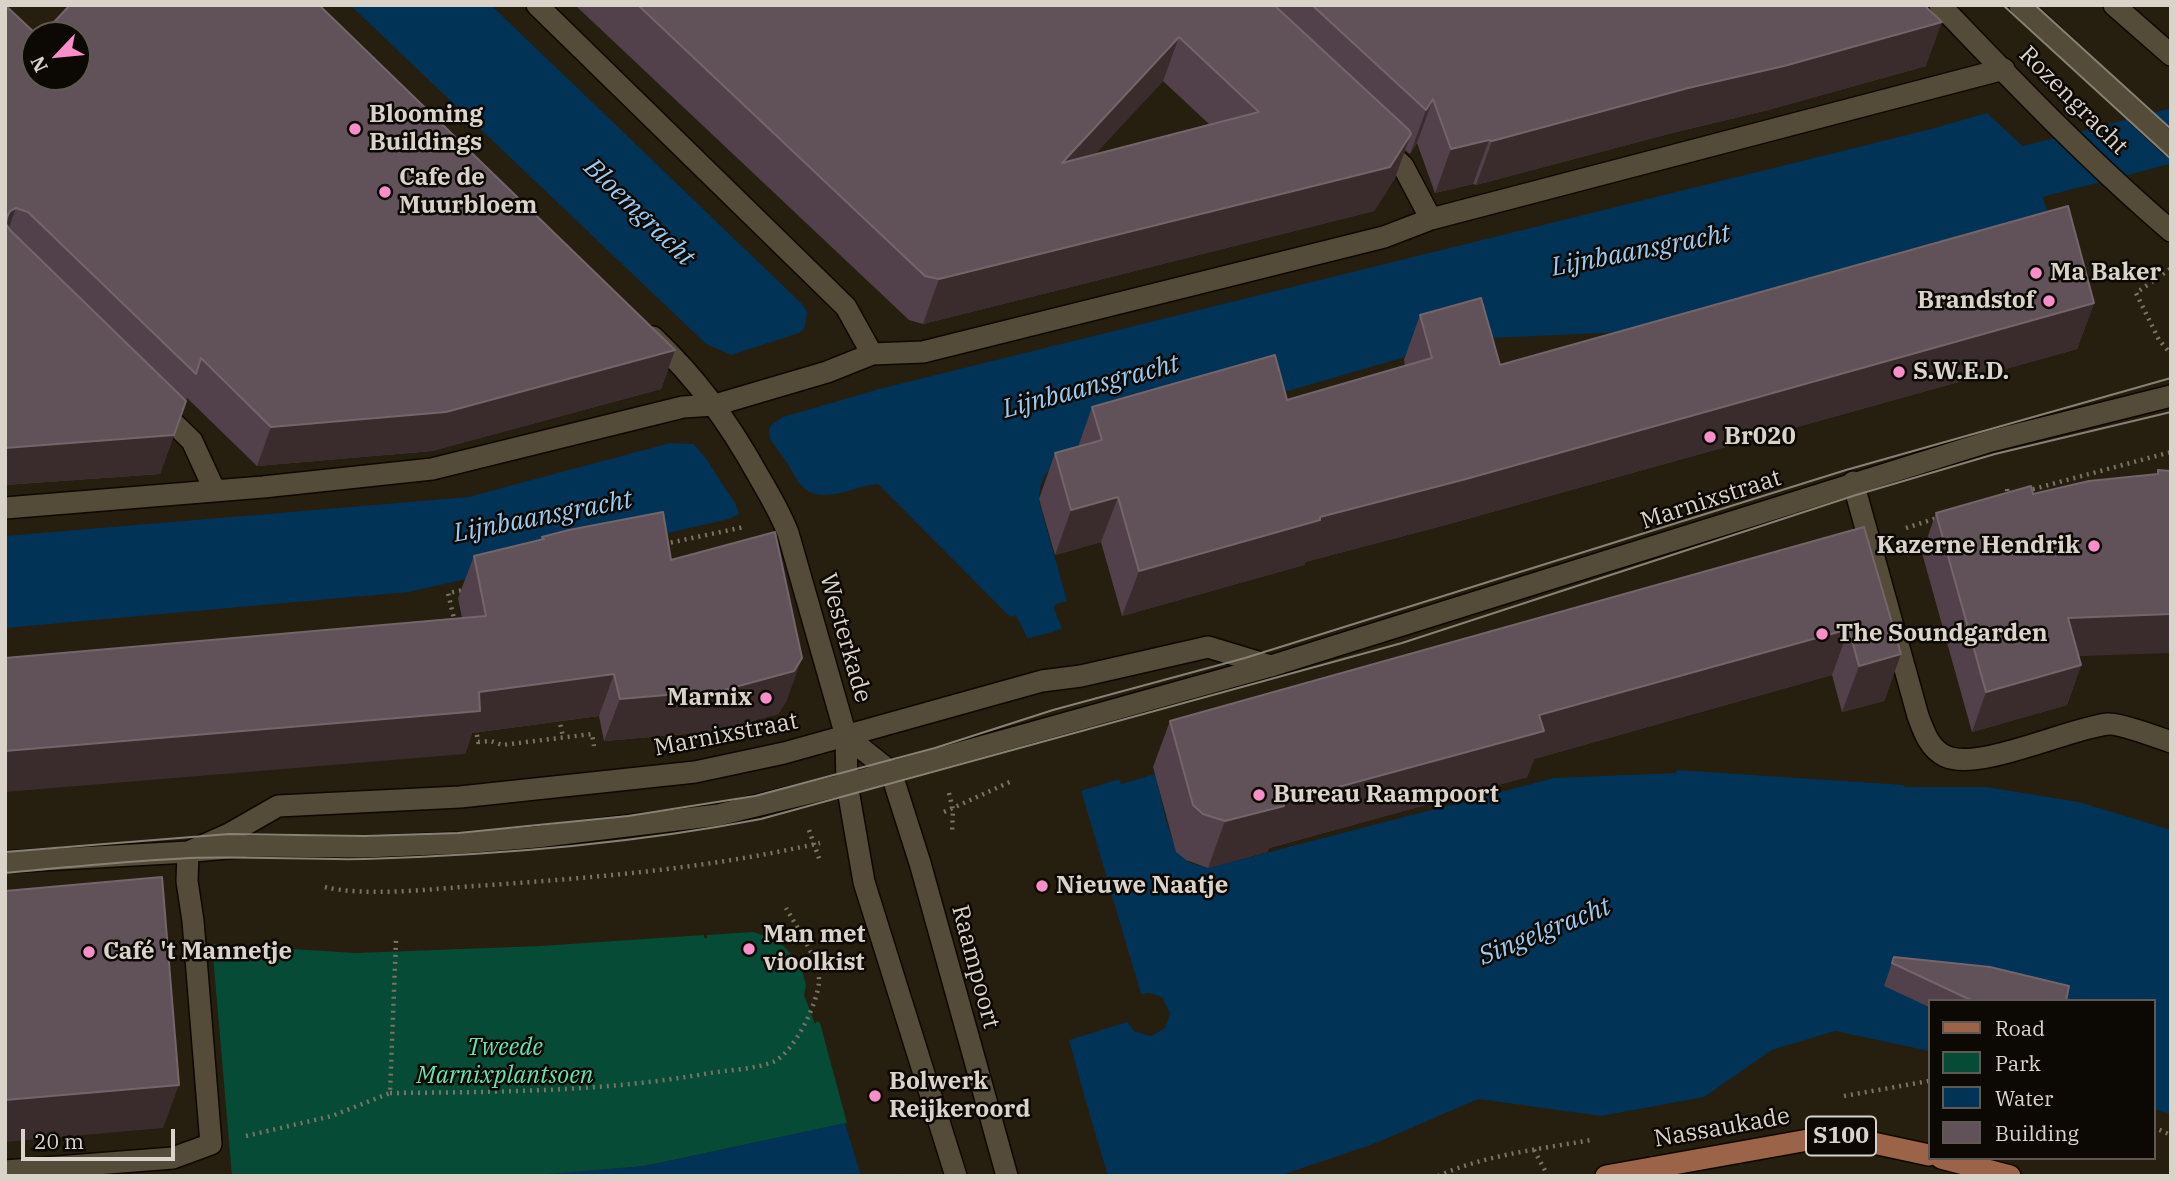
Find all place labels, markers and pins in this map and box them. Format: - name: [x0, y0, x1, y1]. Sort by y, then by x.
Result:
- place label: Blooming Buildings: [369, 101, 483, 157]
- marker: Blooming Buildings: [347, 121, 363, 137]
- place label: Cafe de Muurbloem: [399, 164, 537, 220]
- marker: Cafe de Muurbloem: [377, 184, 393, 200]
- place label: Ma Baker: [2050, 259, 2161, 287]
- marker: Ma Baker: [2028, 265, 2044, 281]
- place label: Brandstof: [1917, 287, 2035, 315]
- marker: Brandstof: [2041, 293, 2057, 309]
- place label: S.W.E.D.: [1913, 358, 2009, 386]
- marker: S.W.E.D.: [1891, 364, 1907, 380]
- place label: Br020: [1724, 423, 1796, 451]
- marker: Br020: [1702, 429, 1718, 445]
- place label: Kazerne Hendrik: [1877, 532, 2080, 560]
- marker: Kazerne Hendrik: [2086, 538, 2102, 554]
- place label: The Soundgarden: [1836, 620, 2048, 648]
- marker: The Soundgarden: [1814, 626, 1830, 642]
- place label: Marnix: [667, 684, 752, 712]
- marker: Marnix: [758, 690, 774, 706]
- place label: Bureau Raampoort: [1273, 781, 1499, 809]
- marker: Bureau Raampoort: [1251, 787, 1267, 803]
- place label: Nieuwe Naatje: [1056, 872, 1228, 900]
- marker: Nieuwe Naatje: [1034, 878, 1050, 894]
- place label: Man met vioolkist: [763, 921, 866, 977]
- place label: Café 't Mannetje: [103, 938, 292, 966]
- marker: Man met vioolkist: [741, 941, 757, 957]
- marker: Café 't Mannetje: [81, 944, 97, 960]
- place label: Bolwerk Reijkeroord: [889, 1068, 1031, 1124]
- marker: Bolwerk Reijkeroord: [867, 1088, 883, 1104]

